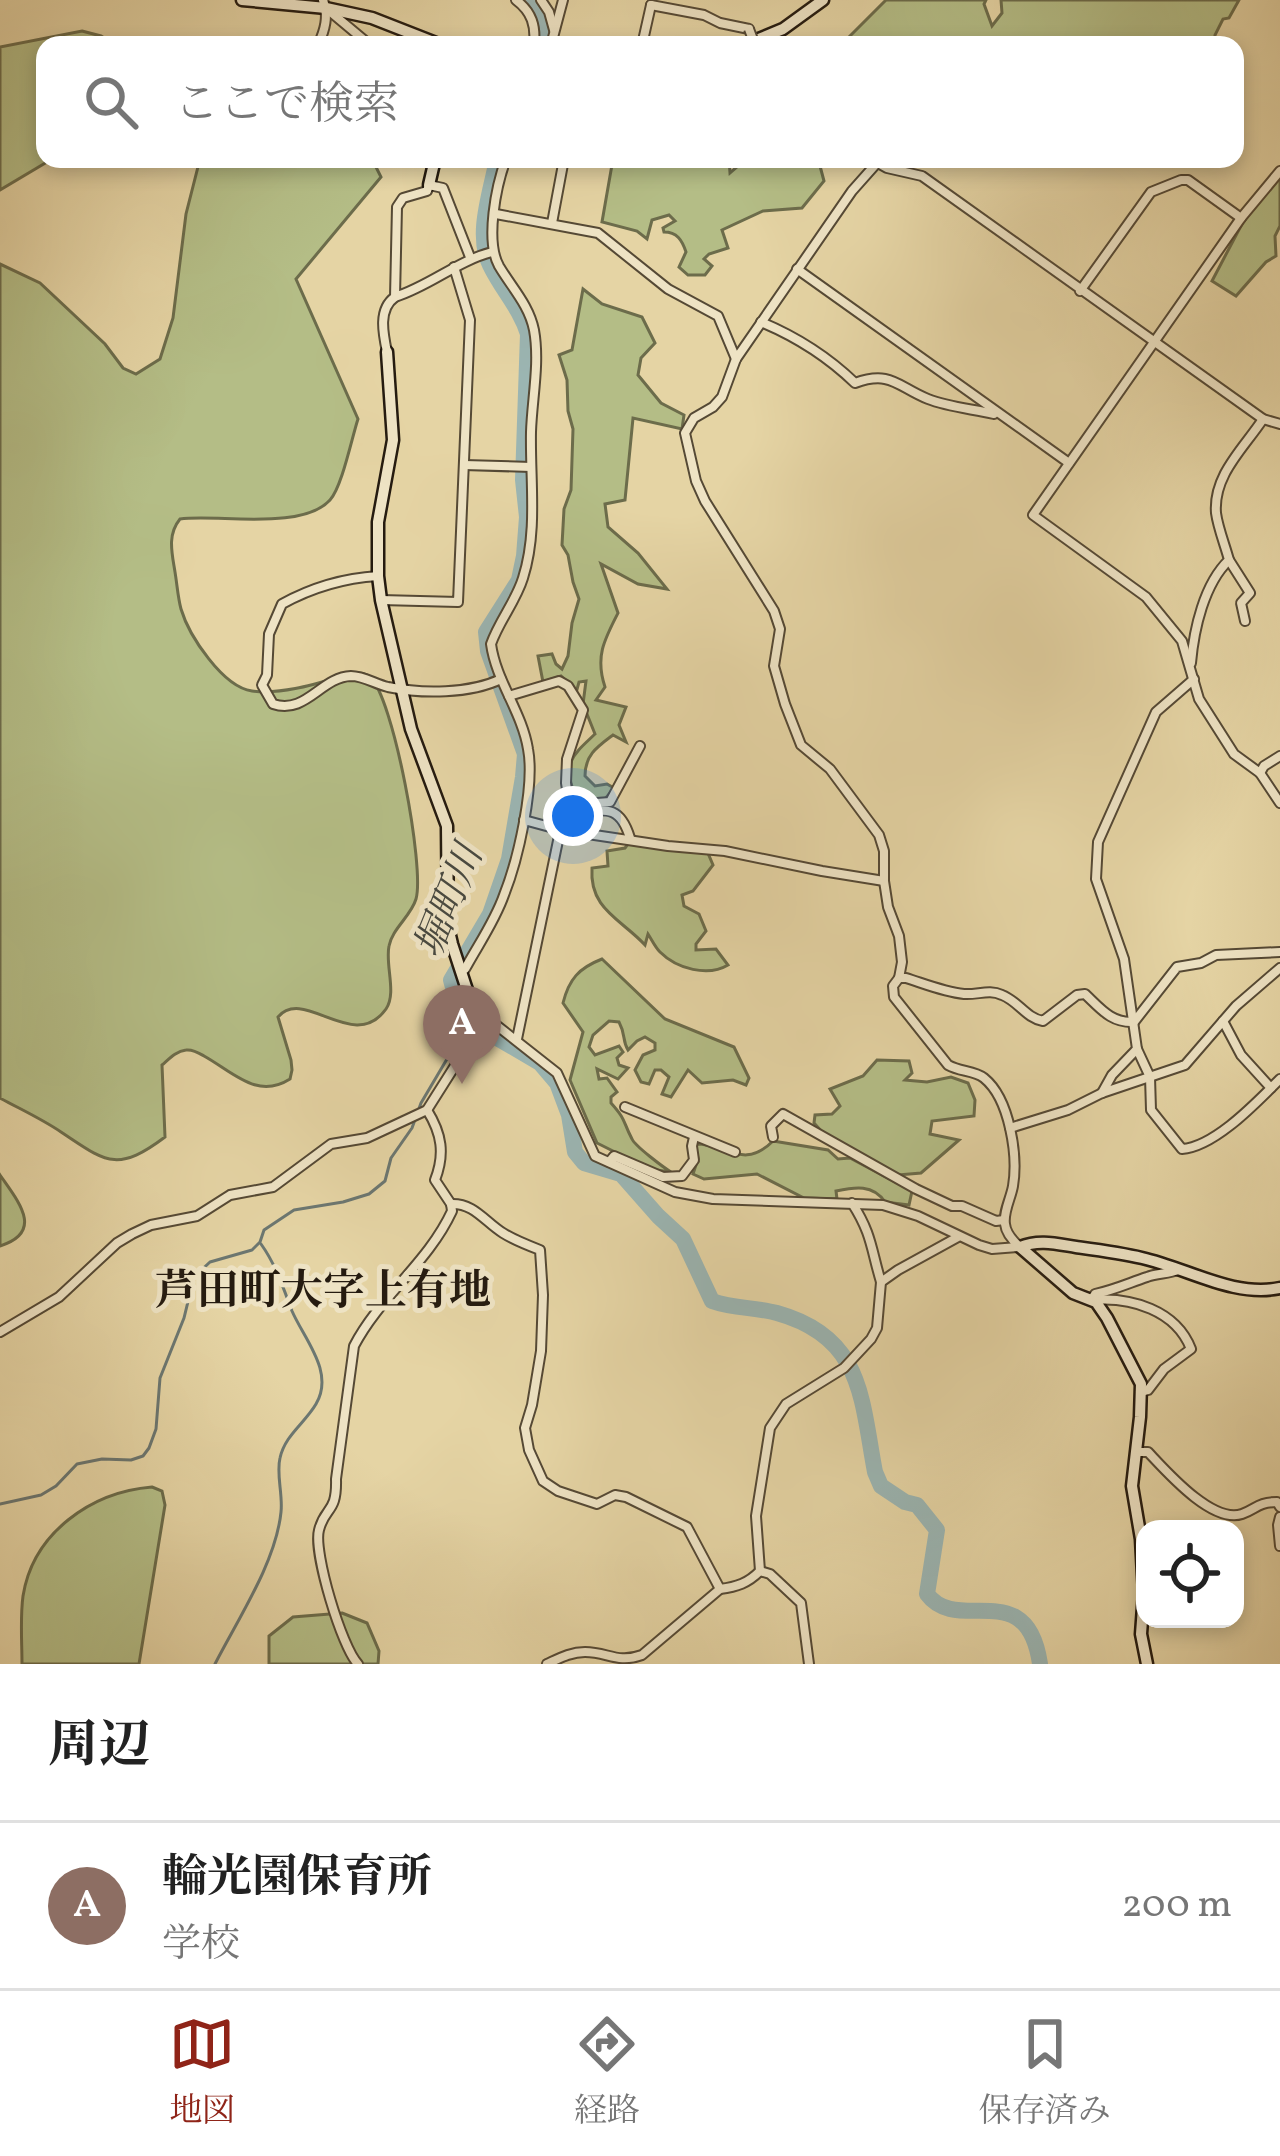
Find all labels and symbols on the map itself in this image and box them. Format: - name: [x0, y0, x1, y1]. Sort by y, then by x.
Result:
- your location: [543, 786, 603, 846]
- water label: 堀町川: [404, 834, 499, 966]
- pin: A: [423, 985, 501, 1084]
- district label: 芦田町大字上有地: [155, 1264, 491, 1323]

